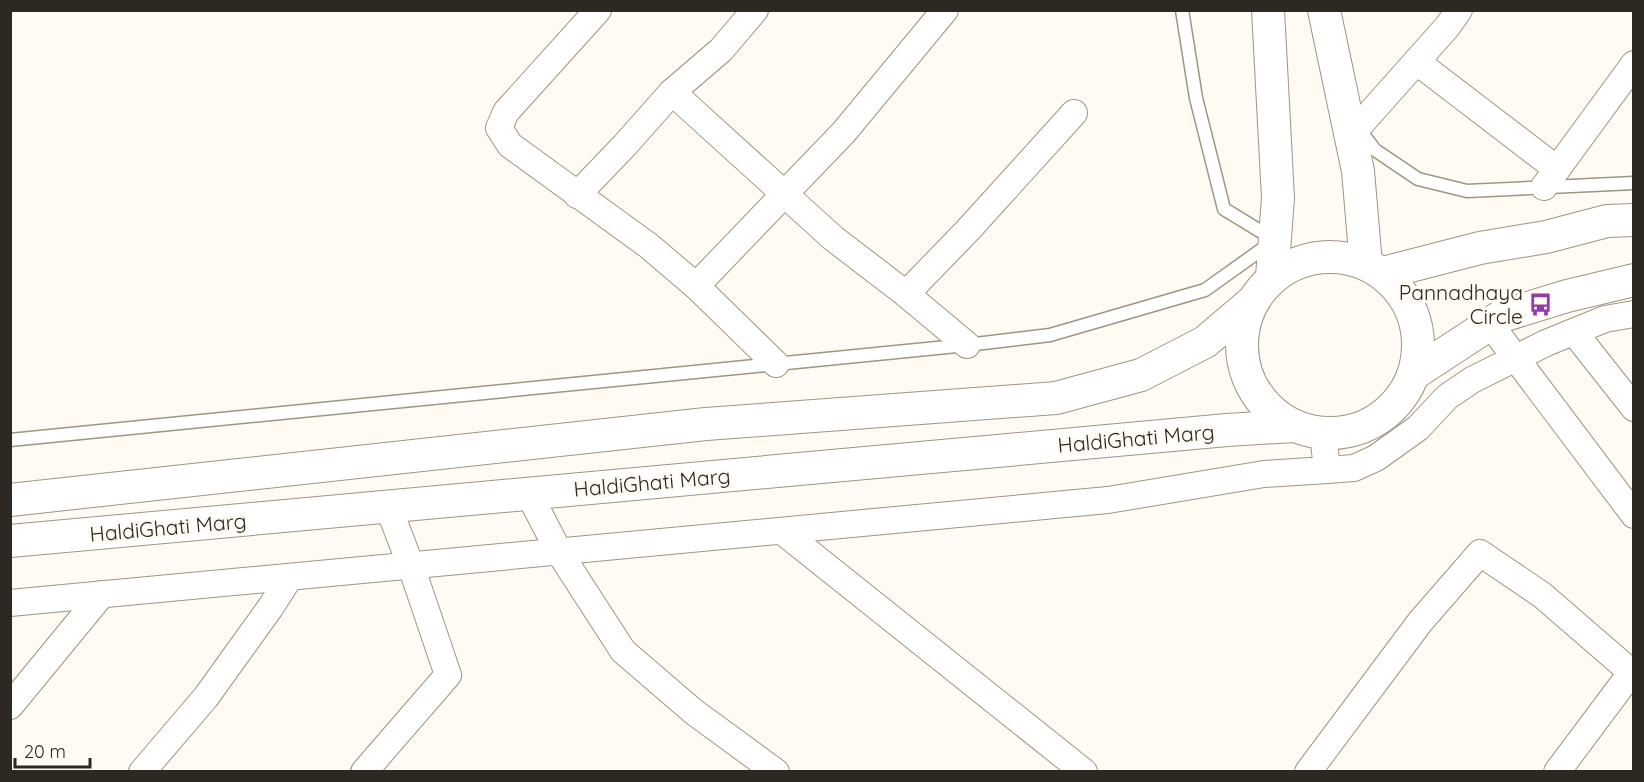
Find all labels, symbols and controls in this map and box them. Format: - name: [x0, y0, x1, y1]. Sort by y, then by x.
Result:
- place label: Pannadhaya Circle: [1399, 279, 1523, 329]
- bus stop icon: Pannadhaya Circle: [1528, 291, 1554, 317]
- street label: HaldiGhati Marg: [1057, 418, 1215, 458]
- street label: HaldiGhati Marg: [573, 462, 731, 502]
- street label: HaldiGhati Marg: [89, 507, 247, 547]
- scale bar: [15, 731, 90, 769]
- text: 20 m: [24, 740, 66, 763]

